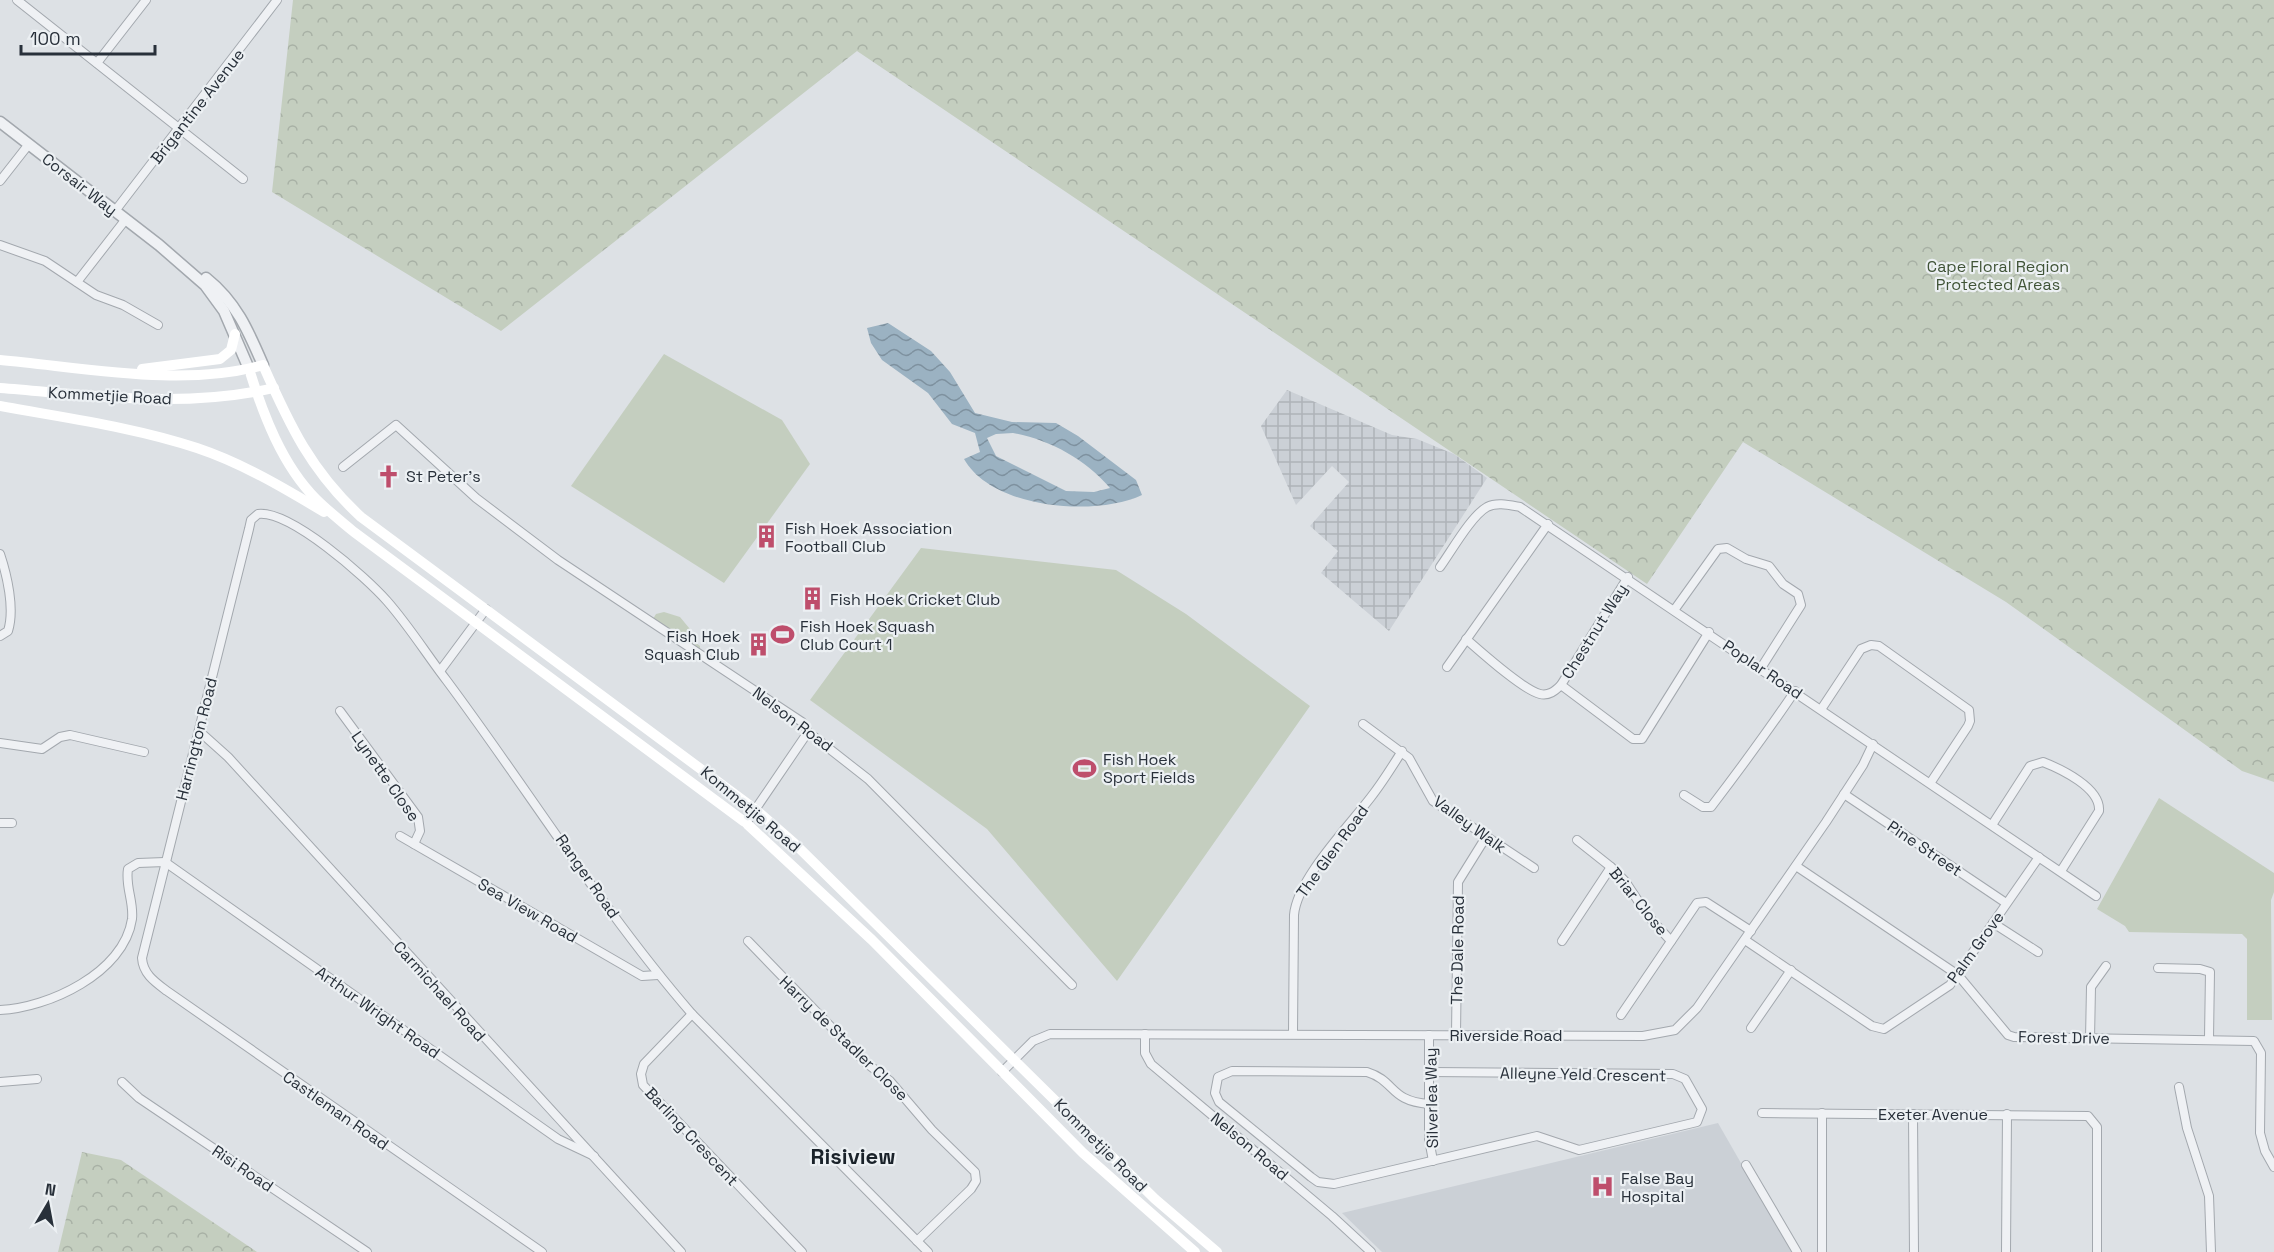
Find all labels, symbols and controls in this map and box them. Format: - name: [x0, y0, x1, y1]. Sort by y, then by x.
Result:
- scale bar: [21, 18, 154, 56]
- text: 100 m: [30, 27, 81, 50]
- street label: Brigantine Avenue: [146, 44, 249, 168]
- street label: Corsair Way: [38, 148, 122, 220]
- park label: Cape Floral Region Protected Areas: [1927, 256, 2069, 295]
- street label: Kommetjie Road: [47, 382, 172, 409]
- church icon: St Peter's: [375, 463, 401, 489]
- place label: St Peter's: [406, 466, 481, 487]
- place label: Fish Hoek Association Football Club: [785, 518, 952, 557]
- building icon: Fish Hoek Association Football Club: [754, 524, 780, 550]
- street label: Chestnut Way: [1557, 580, 1632, 683]
- building icon: Fish Hoek Cricket Club: [799, 586, 825, 612]
- place label: Fish Hoek Cricket Club: [830, 589, 1000, 610]
- place label: Fish Hoek Squash Club Court 1: [800, 616, 935, 655]
- sports icon: Fish Hoek Squash Club Court 1: [769, 622, 795, 648]
- place label: Fish Hoek Squash Club: [644, 626, 740, 665]
- building icon: Fish Hoek Squash Club: [745, 632, 771, 658]
- street label: Poplar Road: [1719, 635, 1807, 704]
- street label: Harrington Road: [171, 675, 222, 803]
- street label: Nelson Road: [748, 682, 837, 757]
- street label: Lynette Close: [347, 727, 425, 826]
- place label: Fish Hoek Sport Fields: [1103, 749, 1195, 788]
- sports icon: Fish Hoek Sport Fields: [1072, 755, 1098, 781]
- street label: Kommetjie Road: [696, 761, 805, 857]
- street label: Valley Walk: [1429, 791, 1511, 858]
- street label: The Glen Road: [1292, 801, 1373, 902]
- street label: Pine Street: [1883, 816, 1966, 881]
- street label: Ranger Road: [551, 830, 624, 923]
- street label: Briar Close: [1605, 863, 1673, 940]
- street label: Sea View Road: [474, 873, 581, 947]
- street label: The Dale Road: [1446, 895, 1469, 1005]
- street label: Palm Grove: [1942, 907, 2009, 987]
- street label: Carmichael Road: [389, 937, 490, 1046]
- street label: Arthur Wright Road: [311, 962, 444, 1063]
- street label: Harry de Stadler Close: [775, 971, 913, 1105]
- street label: Riverside Road: [1449, 1025, 1563, 1046]
- street label: Forest Drive: [2018, 1026, 2110, 1049]
- street label: Silverlea Way: [1420, 1047, 1443, 1149]
- street label: Alleyne Yeld Crescent: [1500, 1063, 1666, 1086]
- street label: Castleman Road: [279, 1066, 393, 1155]
- street label: Barling Crescent: [640, 1082, 743, 1190]
- street label: Kommetjie Road: [1049, 1094, 1152, 1197]
- street label: Exeter Avenue: [1878, 1104, 1988, 1125]
- street label: Nelson Road: [1206, 1108, 1293, 1185]
- street label: Risi Road: [208, 1140, 278, 1197]
- district label: Risiview: [811, 1142, 895, 1170]
- place label: False Bay Hospital: [1621, 1168, 1694, 1207]
- north arrow: [18, 1174, 78, 1234]
- hospital icon: False Bay Hospital: [1590, 1174, 1616, 1200]
- text: N: [43, 1178, 58, 1201]

